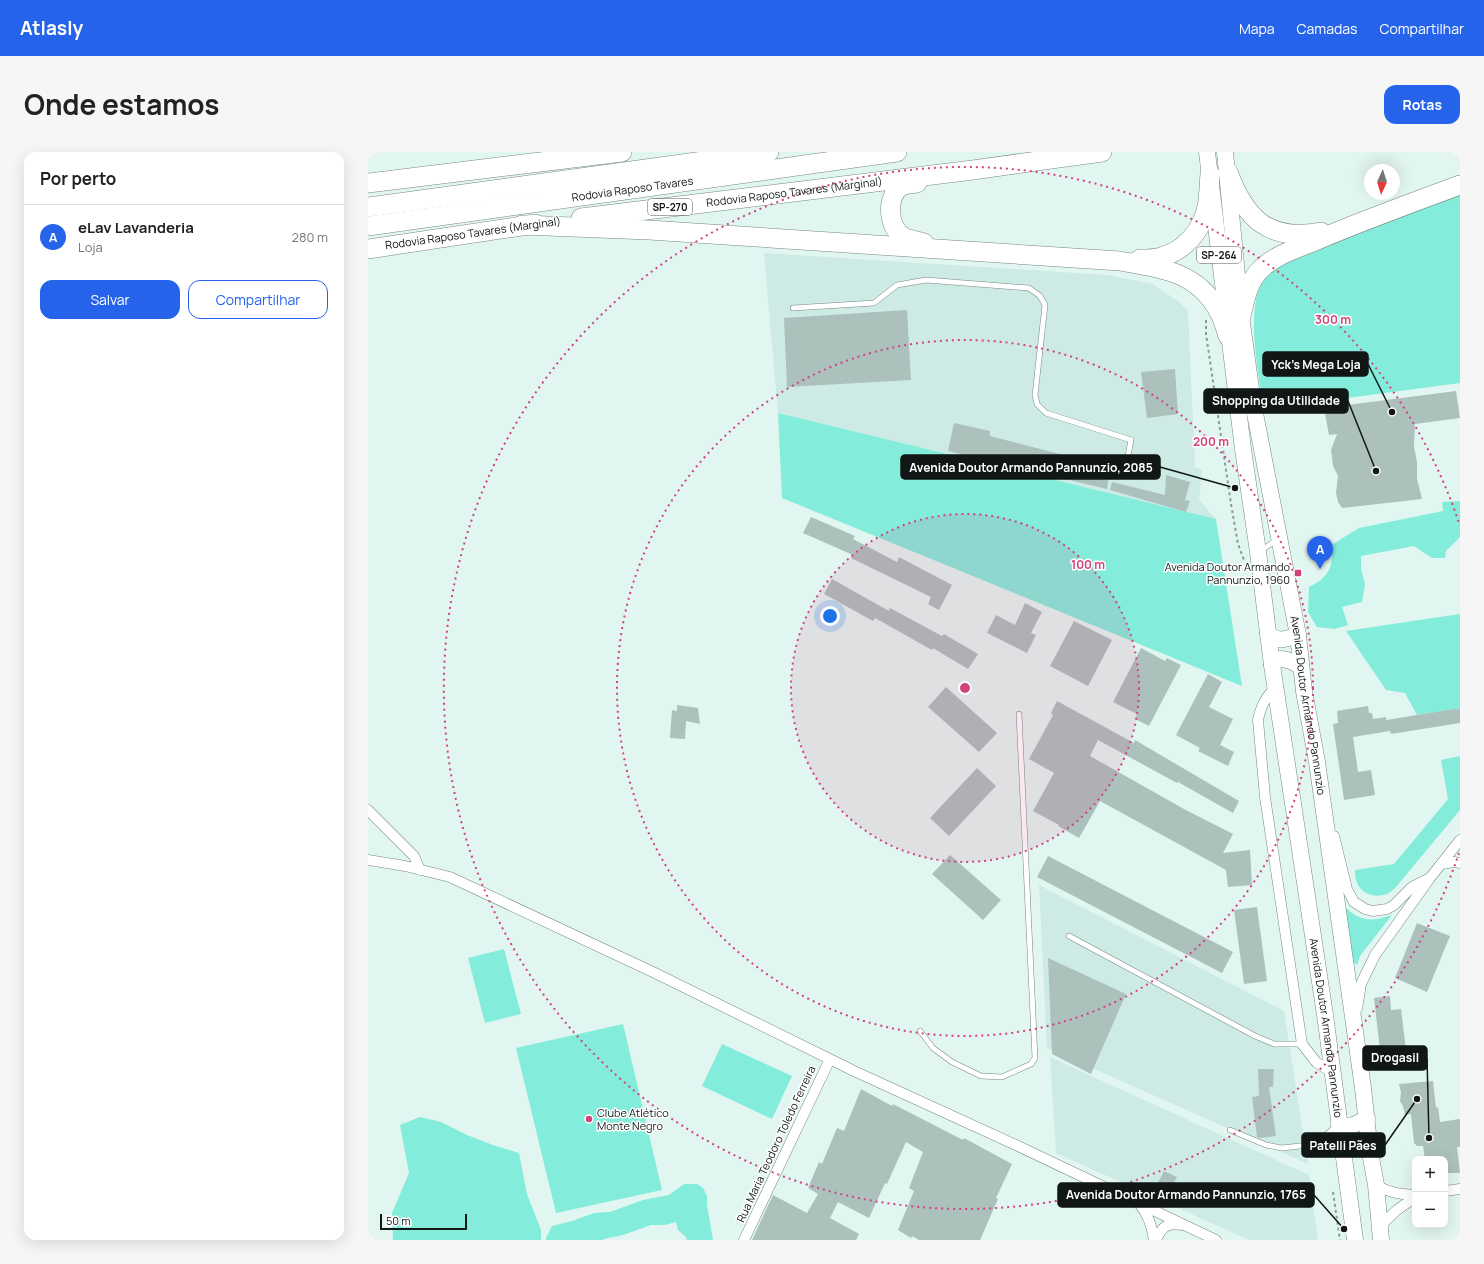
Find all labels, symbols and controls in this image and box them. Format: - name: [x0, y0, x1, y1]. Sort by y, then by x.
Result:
- text: Atlasly: [20, 15, 83, 41]
- text: Mapa: [1239, 19, 1275, 38]
- text: Camadas: [1297, 19, 1357, 38]
- text: Compartilhar: [1379, 19, 1464, 38]
- text: Onde estamos: [24, 85, 219, 123]
- button: Rotas: [1384, 85, 1460, 124]
- north arrow: [1364, 164, 1400, 200]
- text: Por perto: [40, 167, 116, 190]
- street label: Rodovia Raposo Tavares: [571, 173, 694, 204]
- street label: Rodovia Raposo Tavares (Marginal): [705, 173, 883, 210]
- road number: SP-270: [648, 199, 692, 215]
- street label: Rodovia Raposo Tavares (Marginal): [384, 213, 562, 252]
- text: eLav Lavanderia: [78, 217, 194, 238]
- text: A: [49, 228, 57, 246]
- text: 280 m: [291, 228, 328, 246]
- text: Loja: [78, 238, 103, 256]
- road number: SP-264: [1197, 247, 1241, 263]
- button: Salvar: [40, 280, 180, 319]
- button: Compartilhar: [188, 280, 328, 319]
- text: 300 m: [1315, 311, 1351, 328]
- callout: Yck's Mega Loja: [1263, 352, 1368, 376]
- text: Yck's Mega Loja: [1271, 356, 1361, 373]
- callout: Shopping da Utilidade: [1204, 389, 1348, 413]
- text: Shopping da Utilidade: [1212, 392, 1340, 409]
- text: 200 m: [1193, 433, 1229, 450]
- callout: Avenida Doutor Armando Pannunzio, 2085: [901, 455, 1160, 479]
- text: Avenida Doutor Armando Pannunzio, 2085: [909, 459, 1153, 476]
- pin: A: [1307, 536, 1333, 569]
- text: 100 m: [1071, 556, 1105, 573]
- place label: Avenida Doutor Armando Pannunzio, 1960: [1165, 559, 1290, 587]
- marker: Avenida Doutor Armando Pannunzio, 1960: [1293, 568, 1303, 578]
- your location: [820, 606, 840, 626]
- street label: Avenida Doutor Armando Pannunzio: [1287, 614, 1330, 796]
- centre of rings: [958, 681, 972, 695]
- street label: Avenida Doutor Armando Pannunzio: [1306, 937, 1347, 1119]
- callout: Drogasil: [1363, 1046, 1427, 1070]
- text: Drogasil: [1371, 1049, 1419, 1066]
- street label: Rua Maria Teodoro Toledo Ferreira: [733, 1063, 818, 1224]
- place label: Clube Atlético Monte Negro: [597, 1105, 669, 1133]
- marker: Clube Atlético Monte Negro: [584, 1114, 594, 1124]
- callout: Patelli Pães: [1302, 1133, 1385, 1157]
- text: Patelli Pães: [1309, 1137, 1377, 1154]
- map controls: [1412, 1156, 1448, 1228]
- button: +: [1412, 1156, 1448, 1192]
- callout: Avenida Doutor Armando Pannunzio, 1765: [1058, 1183, 1314, 1207]
- text: Avenida Doutor Armando Pannunzio, 1765: [1066, 1186, 1306, 1203]
- button: −: [1412, 1192, 1448, 1228]
- scale bar: [380, 1212, 467, 1231]
- text: 50 m: [386, 1213, 411, 1228]

